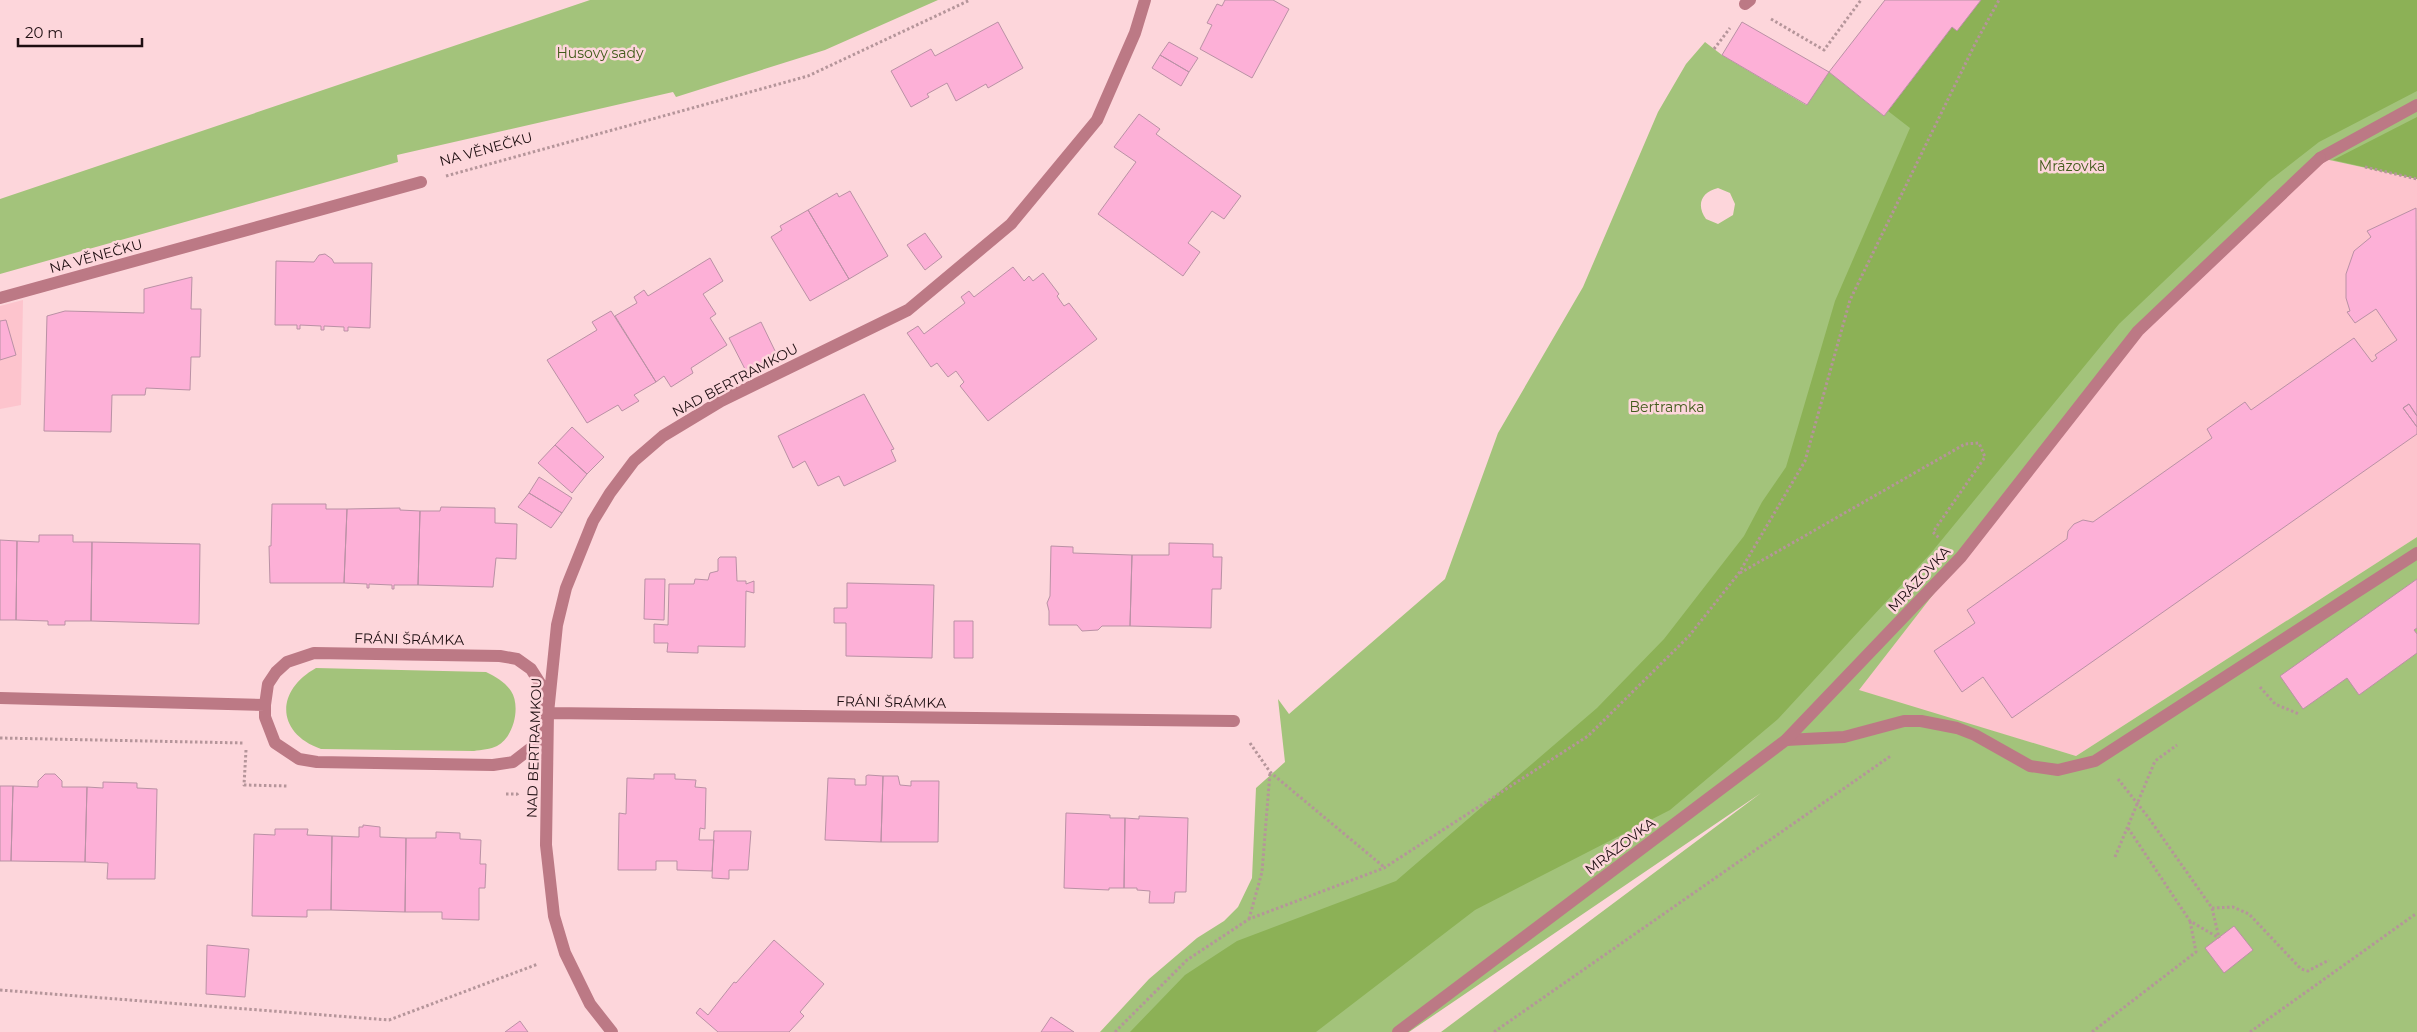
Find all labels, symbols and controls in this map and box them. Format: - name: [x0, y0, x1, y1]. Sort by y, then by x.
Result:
- scale bar: [18, 15, 141, 47]
- text: 20 m: [25, 23, 63, 42]
- park label: Husovy sady: [556, 44, 644, 62]
- street label: NA VĚNEČKU: [437, 128, 535, 170]
- park label: Mrázovka: [2039, 157, 2105, 175]
- street label: NA VĚNEČKU: [47, 235, 145, 277]
- street label: NAD BERTRAMKOU: [669, 339, 801, 421]
- park label: Bertramka: [1629, 398, 1705, 416]
- street label: MRÁZOVKA: [1884, 542, 1955, 616]
- street label: FRÁNI ŠRÁMKA: [354, 629, 465, 649]
- street label: NAD BERTRAMKOU: [523, 678, 545, 818]
- street label: FRÁNI ŠRÁMKA: [836, 692, 947, 712]
- street label: MRÁZOVKA: [1581, 813, 1659, 878]

